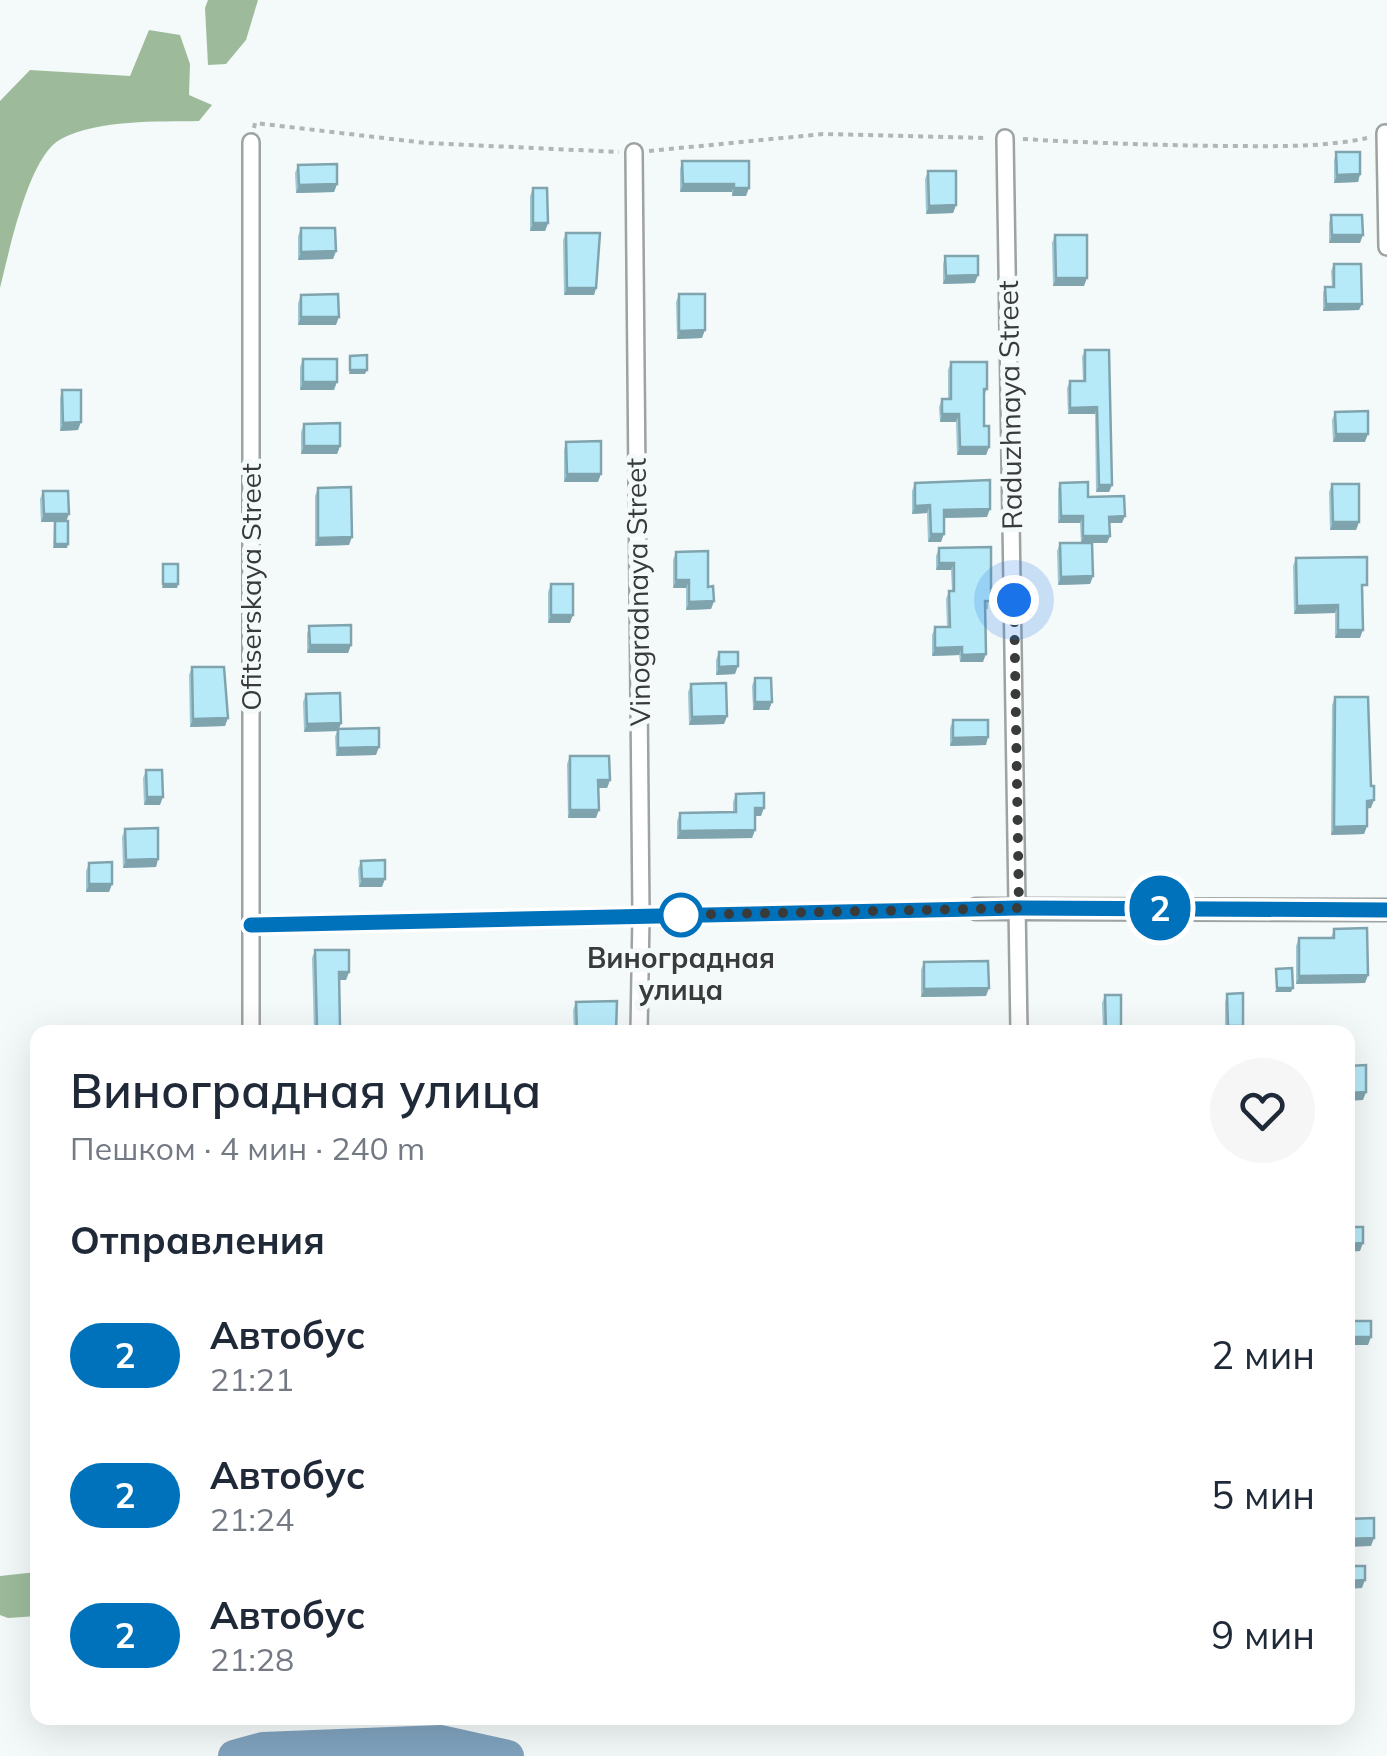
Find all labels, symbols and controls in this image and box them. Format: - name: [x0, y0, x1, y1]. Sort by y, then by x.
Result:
- street label: Raduzhnaya Street: [990, 280, 1029, 530]
- street label: Vinogradnaya Street: [618, 457, 657, 726]
- street label: Ofitserskaya Street: [233, 463, 268, 711]
- your location: [989, 575, 1039, 625]
- line badge: 2: [1128, 876, 1192, 940]
- text: 2: [1149, 886, 1171, 930]
- marker: Виноградная улица: [660, 894, 702, 936]
- place label: Виноградная улица: [587, 940, 775, 1007]
- button: heart: [1210, 1058, 1315, 1163]
- text: Виноградная улица: [70, 1060, 541, 1120]
- text: Пешком · 4 мин · 240 m: [70, 1128, 425, 1168]
- text: Отправления: [70, 1216, 325, 1264]
- text: Автобус: [210, 1311, 365, 1359]
- text: 2 мин: [1211, 1331, 1315, 1379]
- text: 2: [114, 1333, 136, 1377]
- text: 21:21: [210, 1359, 294, 1399]
- text: Автобус: [210, 1451, 365, 1499]
- text: 5 мин: [1211, 1471, 1315, 1519]
- text: 2: [114, 1473, 136, 1517]
- text: 21:24: [210, 1499, 294, 1539]
- text: Автобус: [210, 1591, 365, 1639]
- text: 9 мин: [1211, 1611, 1315, 1659]
- text: 2: [114, 1613, 136, 1657]
- text: 21:28: [210, 1639, 294, 1679]

